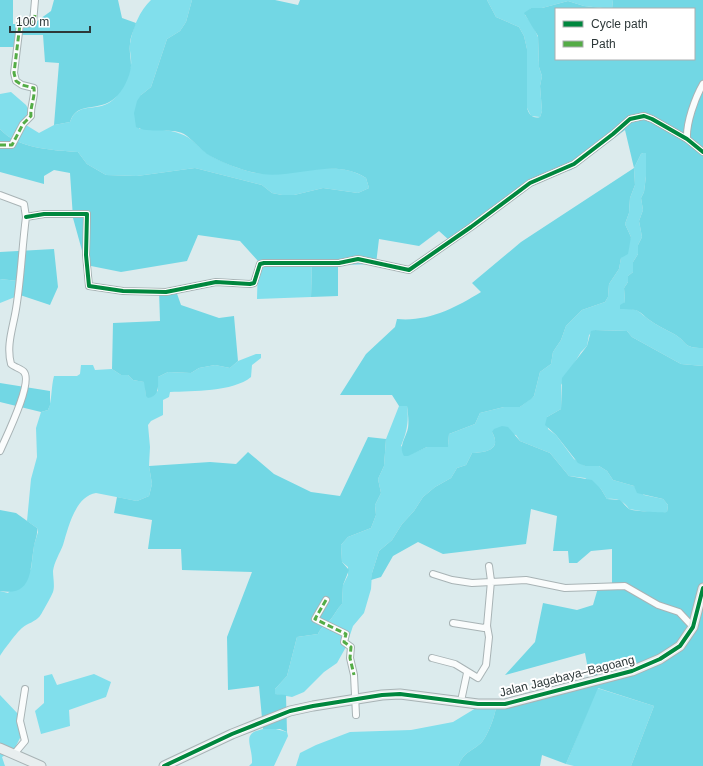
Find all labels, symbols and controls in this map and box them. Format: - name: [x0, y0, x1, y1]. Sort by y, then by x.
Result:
- scale bar: [10, 8, 90, 34]
- legend: [555, 8, 695, 60]
- text: 100 m: [16, 15, 49, 29]
- text: Cycle path: [591, 17, 648, 31]
- text: Path: [591, 37, 616, 51]
- street label: Jalan Jagabaya–Bagoang: [498, 652, 636, 700]

